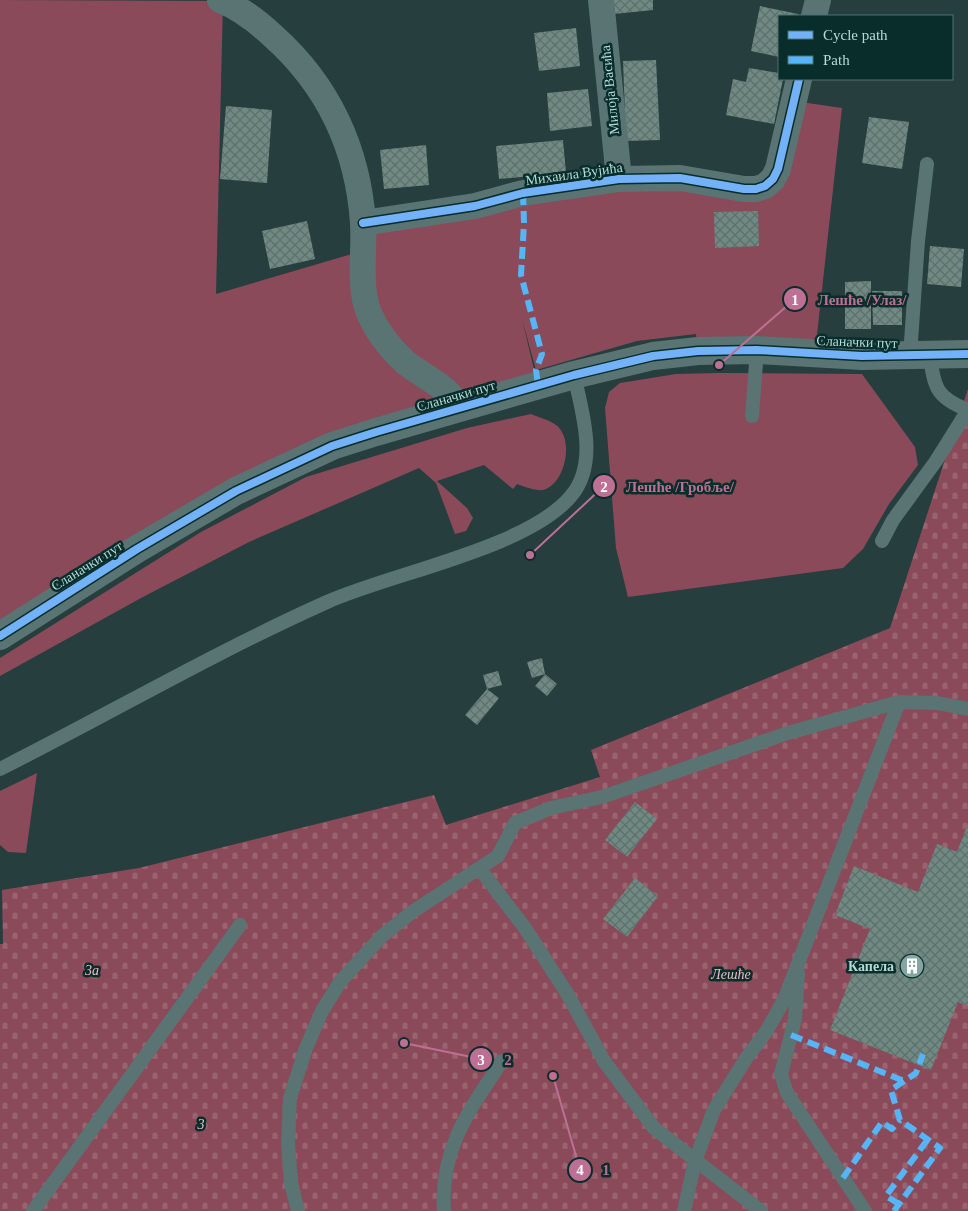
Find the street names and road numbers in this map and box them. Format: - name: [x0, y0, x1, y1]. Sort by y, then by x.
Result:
- street label: Милоја Васића: [598, 44, 622, 136]
- street label: Михаила Вујића: [524, 160, 624, 188]
- street label: Сланачки пут: [816, 333, 898, 351]
- street label: Сланачки пут: [415, 378, 497, 414]
- street label: Сланачки пут: [49, 538, 125, 594]

